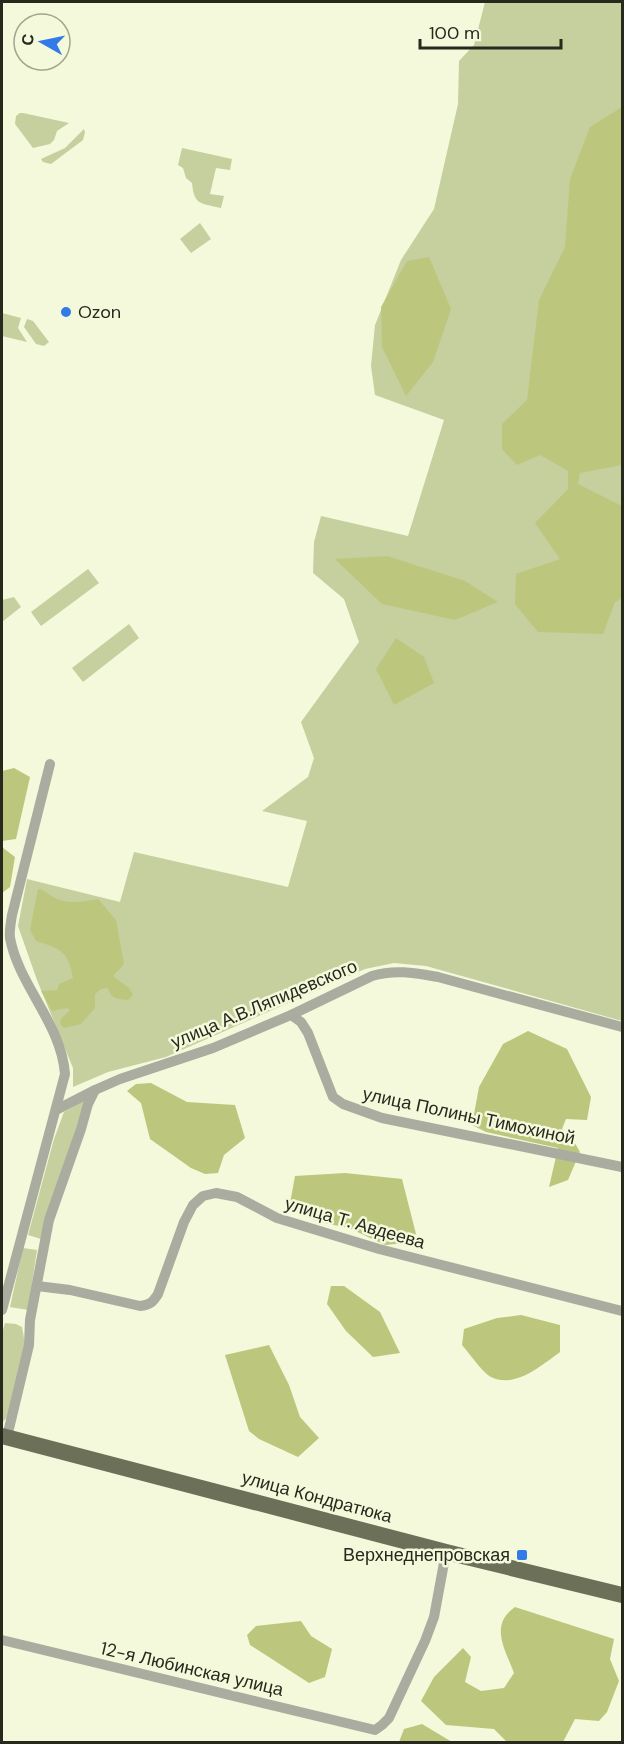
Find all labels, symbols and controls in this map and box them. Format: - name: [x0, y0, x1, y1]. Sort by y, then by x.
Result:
- north arrow: [12, 12, 72, 72]
- scale bar: [420, 12, 561, 50]
- text: 100 m: [429, 21, 480, 45]
- text: С: [16, 32, 39, 47]
- place label: Ozon: [78, 300, 121, 324]
- marker: Ozon: [59, 305, 73, 319]
- street label: улица А.В.Ляпидевского: [167, 954, 361, 1054]
- street label: улица Полины Тимохиной: [361, 1082, 577, 1150]
- street label: улица Т. Авдеева: [282, 1191, 429, 1255]
- street label: улица Кондратюка: [239, 1465, 396, 1529]
- place label: Верхнеднепровская: [343, 1543, 510, 1567]
- marker: Верхнеднепровская: [515, 1548, 529, 1562]
- street label: 12-я Любинская улица: [98, 1636, 287, 1702]

